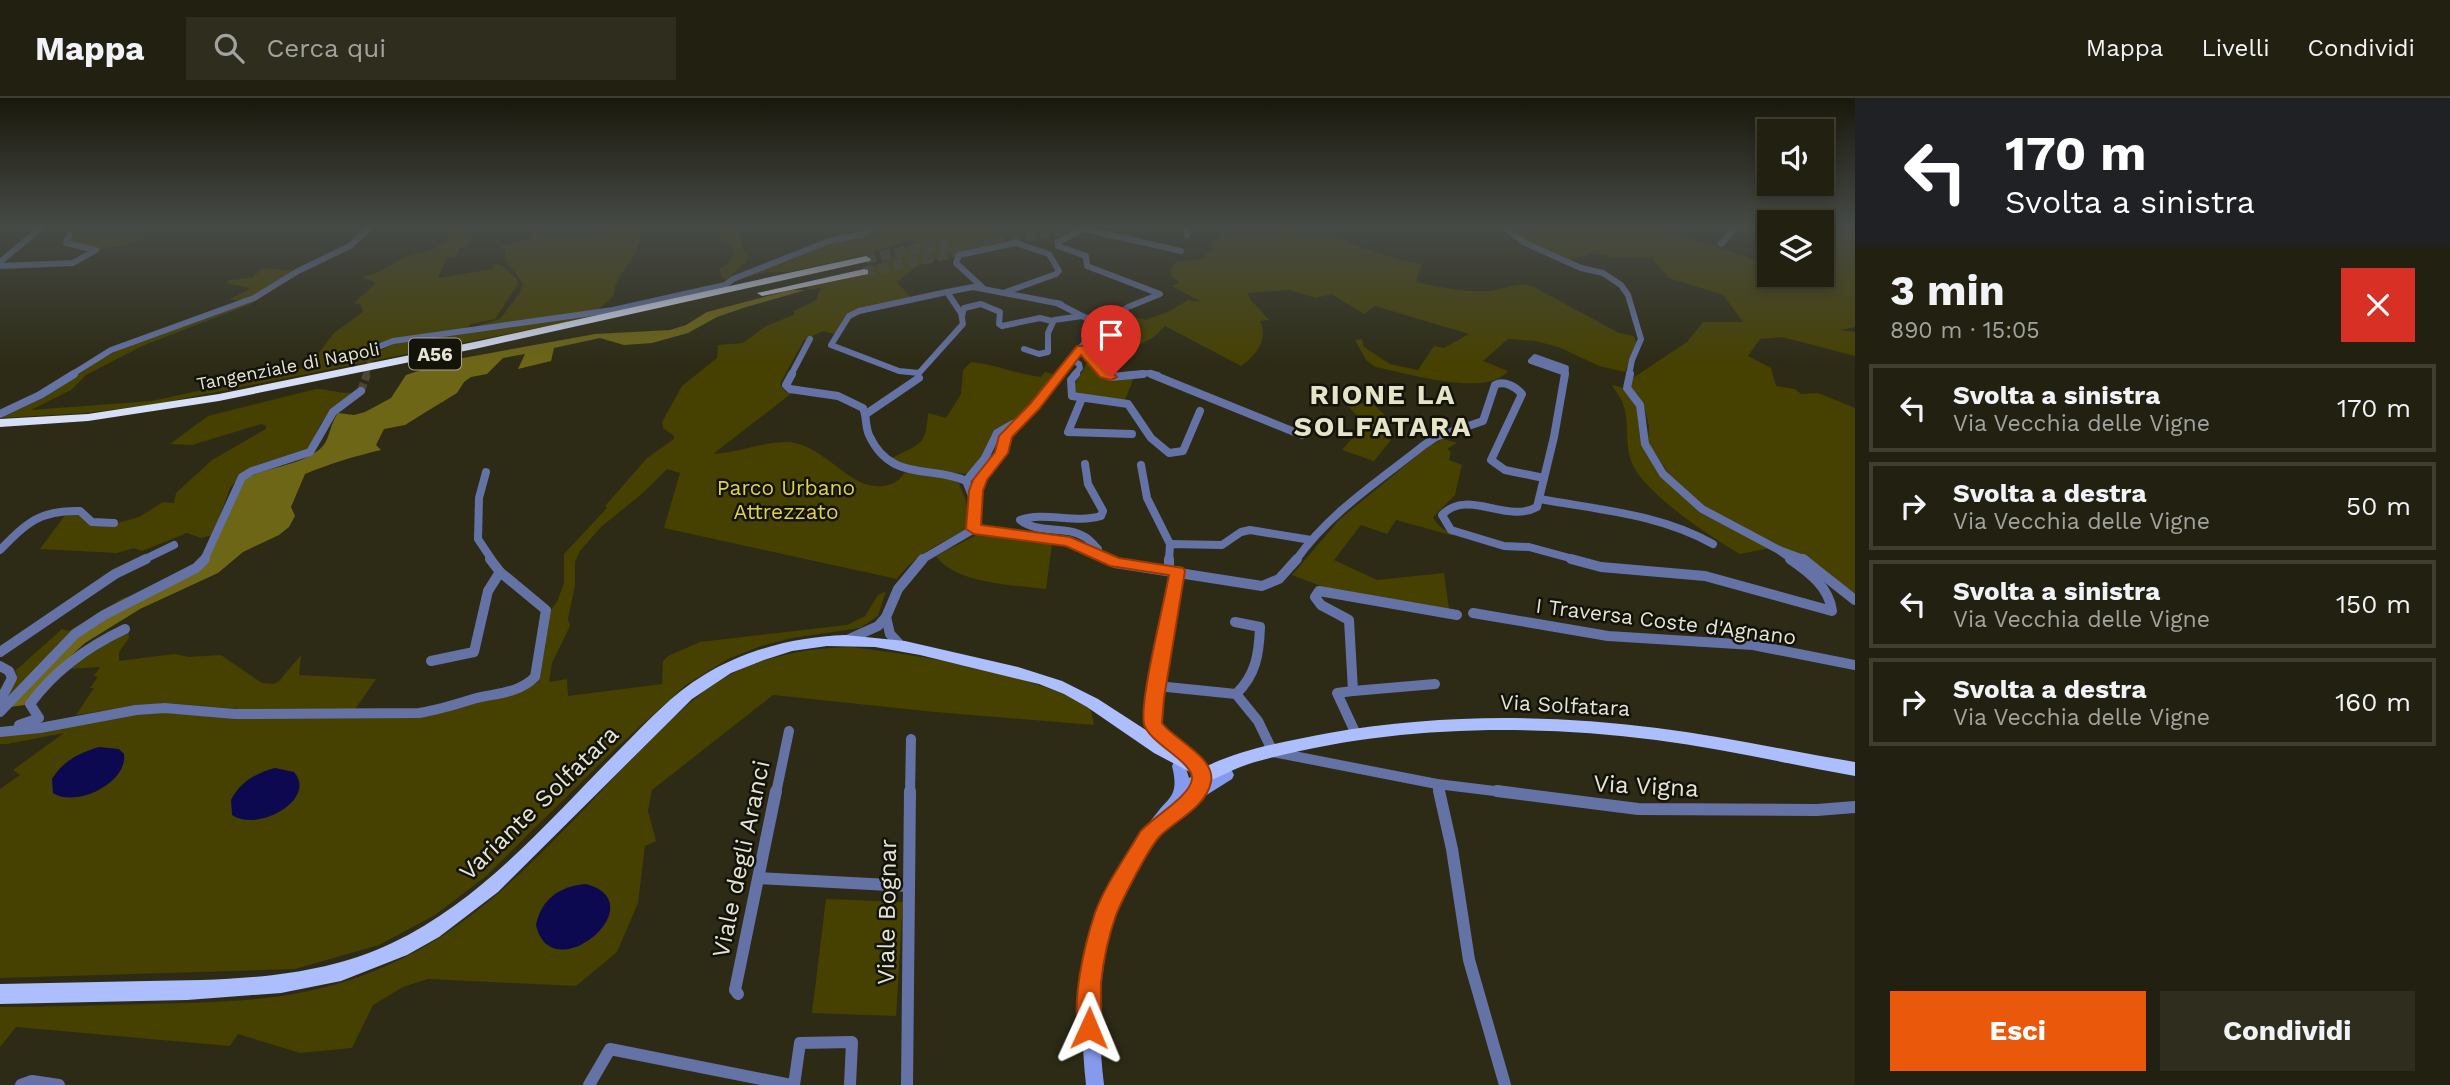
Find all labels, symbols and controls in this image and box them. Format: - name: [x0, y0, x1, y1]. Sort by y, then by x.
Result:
- search box: [186, 17, 676, 80]
- text: Mappa: [35, 29, 144, 68]
- icon: search: [210, 29, 248, 67]
- text: Cerca qui: [266, 33, 386, 63]
- text: Mappa: [2086, 34, 2163, 62]
- text: Livelli: [2201, 34, 2270, 62]
- text: Condividi: [2308, 34, 2415, 62]
- map controls: [1757, 119, 1834, 287]
- button: sound: [1757, 119, 1834, 196]
- text: 170 m: [2005, 124, 2146, 182]
- icon: left: [1890, 126, 1981, 217]
- text: Svolta a sinistra: [2005, 183, 2255, 221]
- button: layers: [1757, 210, 1834, 287]
- text: 3 min: [1890, 266, 2005, 315]
- button: close: [2341, 268, 2415, 342]
- pin: [1081, 305, 1141, 377]
- icon: arrive: [1092, 316, 1130, 354]
- text: 890 m · 15:05: [1890, 317, 2040, 344]
- street label: Tangenziale di Napoli: [195, 338, 381, 394]
- road number: A56: [409, 338, 461, 370]
- district label: RIONE LA SOLFATARA: [1294, 378, 1472, 443]
- text: Svolta a sinistra: [1953, 380, 2160, 410]
- icon: left: [1894, 389, 1932, 427]
- text: 170 m: [2337, 393, 2411, 423]
- text: Via Vecchia delle Vigne: [1953, 410, 2210, 437]
- park label: Parco Urbano Attrezzato: [717, 475, 855, 524]
- text: Svolta a destra: [1953, 478, 2146, 508]
- icon: right: [1894, 487, 1932, 525]
- text: 50 m: [2346, 491, 2411, 521]
- text: Via Vecchia delle Vigne: [1953, 508, 2210, 535]
- text: Svolta a sinistra: [1953, 576, 2160, 606]
- icon: left: [1894, 585, 1932, 623]
- text: 150 m: [2336, 589, 2411, 619]
- street label: I Traversa Coste d'Agnano: [1534, 593, 1798, 649]
- text: Via Vecchia delle Vigne: [1953, 606, 2210, 633]
- text: Svolta a destra: [1953, 674, 2146, 704]
- icon: right: [1894, 683, 1932, 721]
- text: 160 m: [2335, 687, 2411, 717]
- street label: Via Solfatara: [1499, 689, 1631, 721]
- text: Via Vecchia delle Vigne: [1953, 704, 2210, 731]
- street label: Variante Solfatara: [454, 720, 624, 886]
- street label: Viale degli Aranci: [706, 758, 776, 960]
- street label: Via Vigna: [1593, 769, 1699, 803]
- street label: Viale Bognar: [872, 839, 902, 985]
- position arrow: [1052, 991, 1126, 1065]
- button: Esci: [1890, 991, 2146, 1071]
- button: Condividi: [2160, 991, 2415, 1071]

